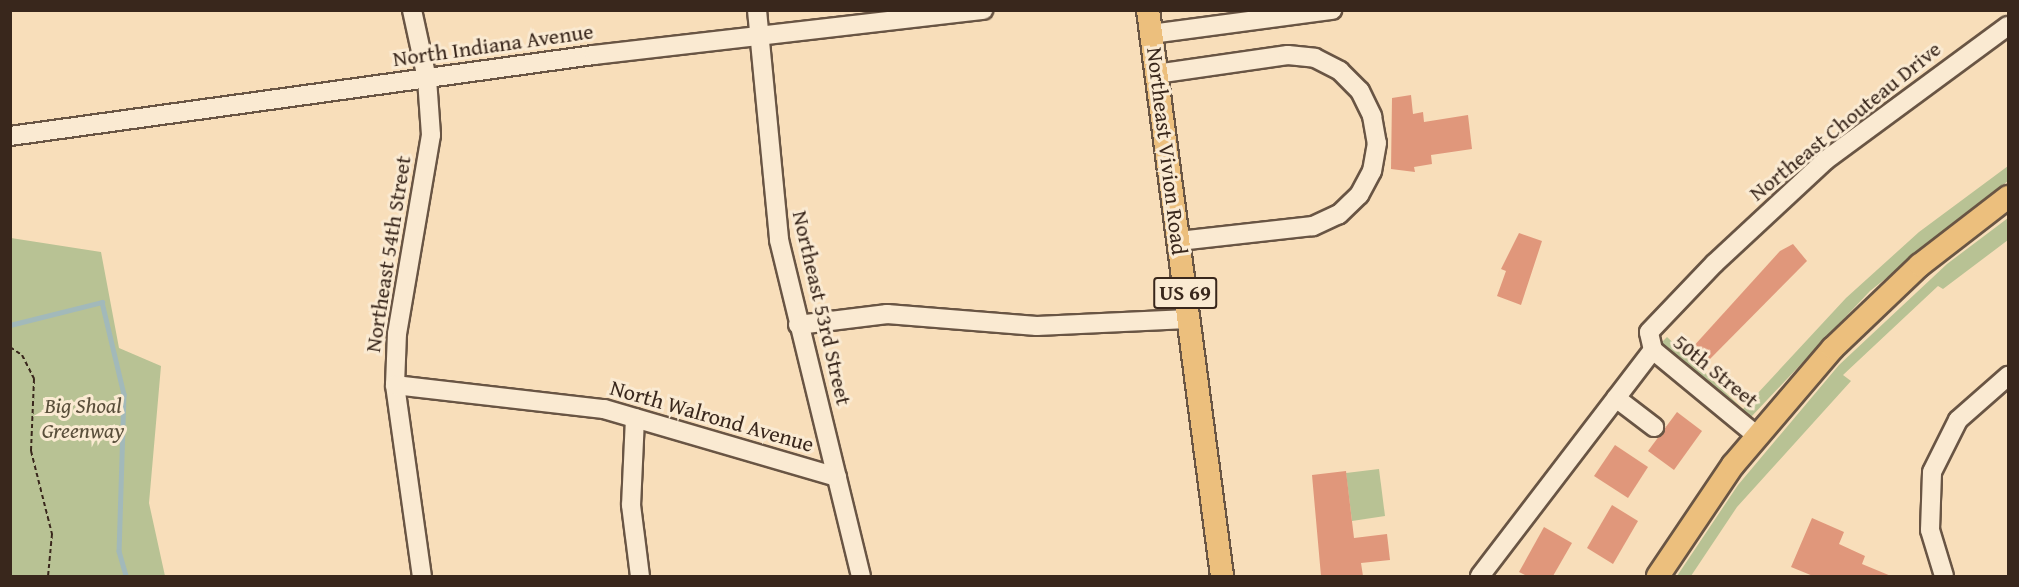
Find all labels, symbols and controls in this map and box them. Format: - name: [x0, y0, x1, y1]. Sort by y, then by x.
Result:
- street label: North Indiana Avenue: [391, 18, 595, 72]
- street label: Northeast Chouteau Drive: [1744, 36, 1946, 206]
- street label: Northeast Vivion Road: [1141, 46, 1193, 256]
- street label: Northeast 54th Street: [359, 154, 417, 354]
- street label: Northeast 53rd Street: [787, 208, 857, 408]
- road number: US 69: [1152, 275, 1218, 311]
- street label: 50th Street: [1668, 329, 1764, 413]
- street label: North Walrond Avenue: [607, 374, 817, 458]
- park label: Big Shoal Greenway: [42, 392, 124, 444]

